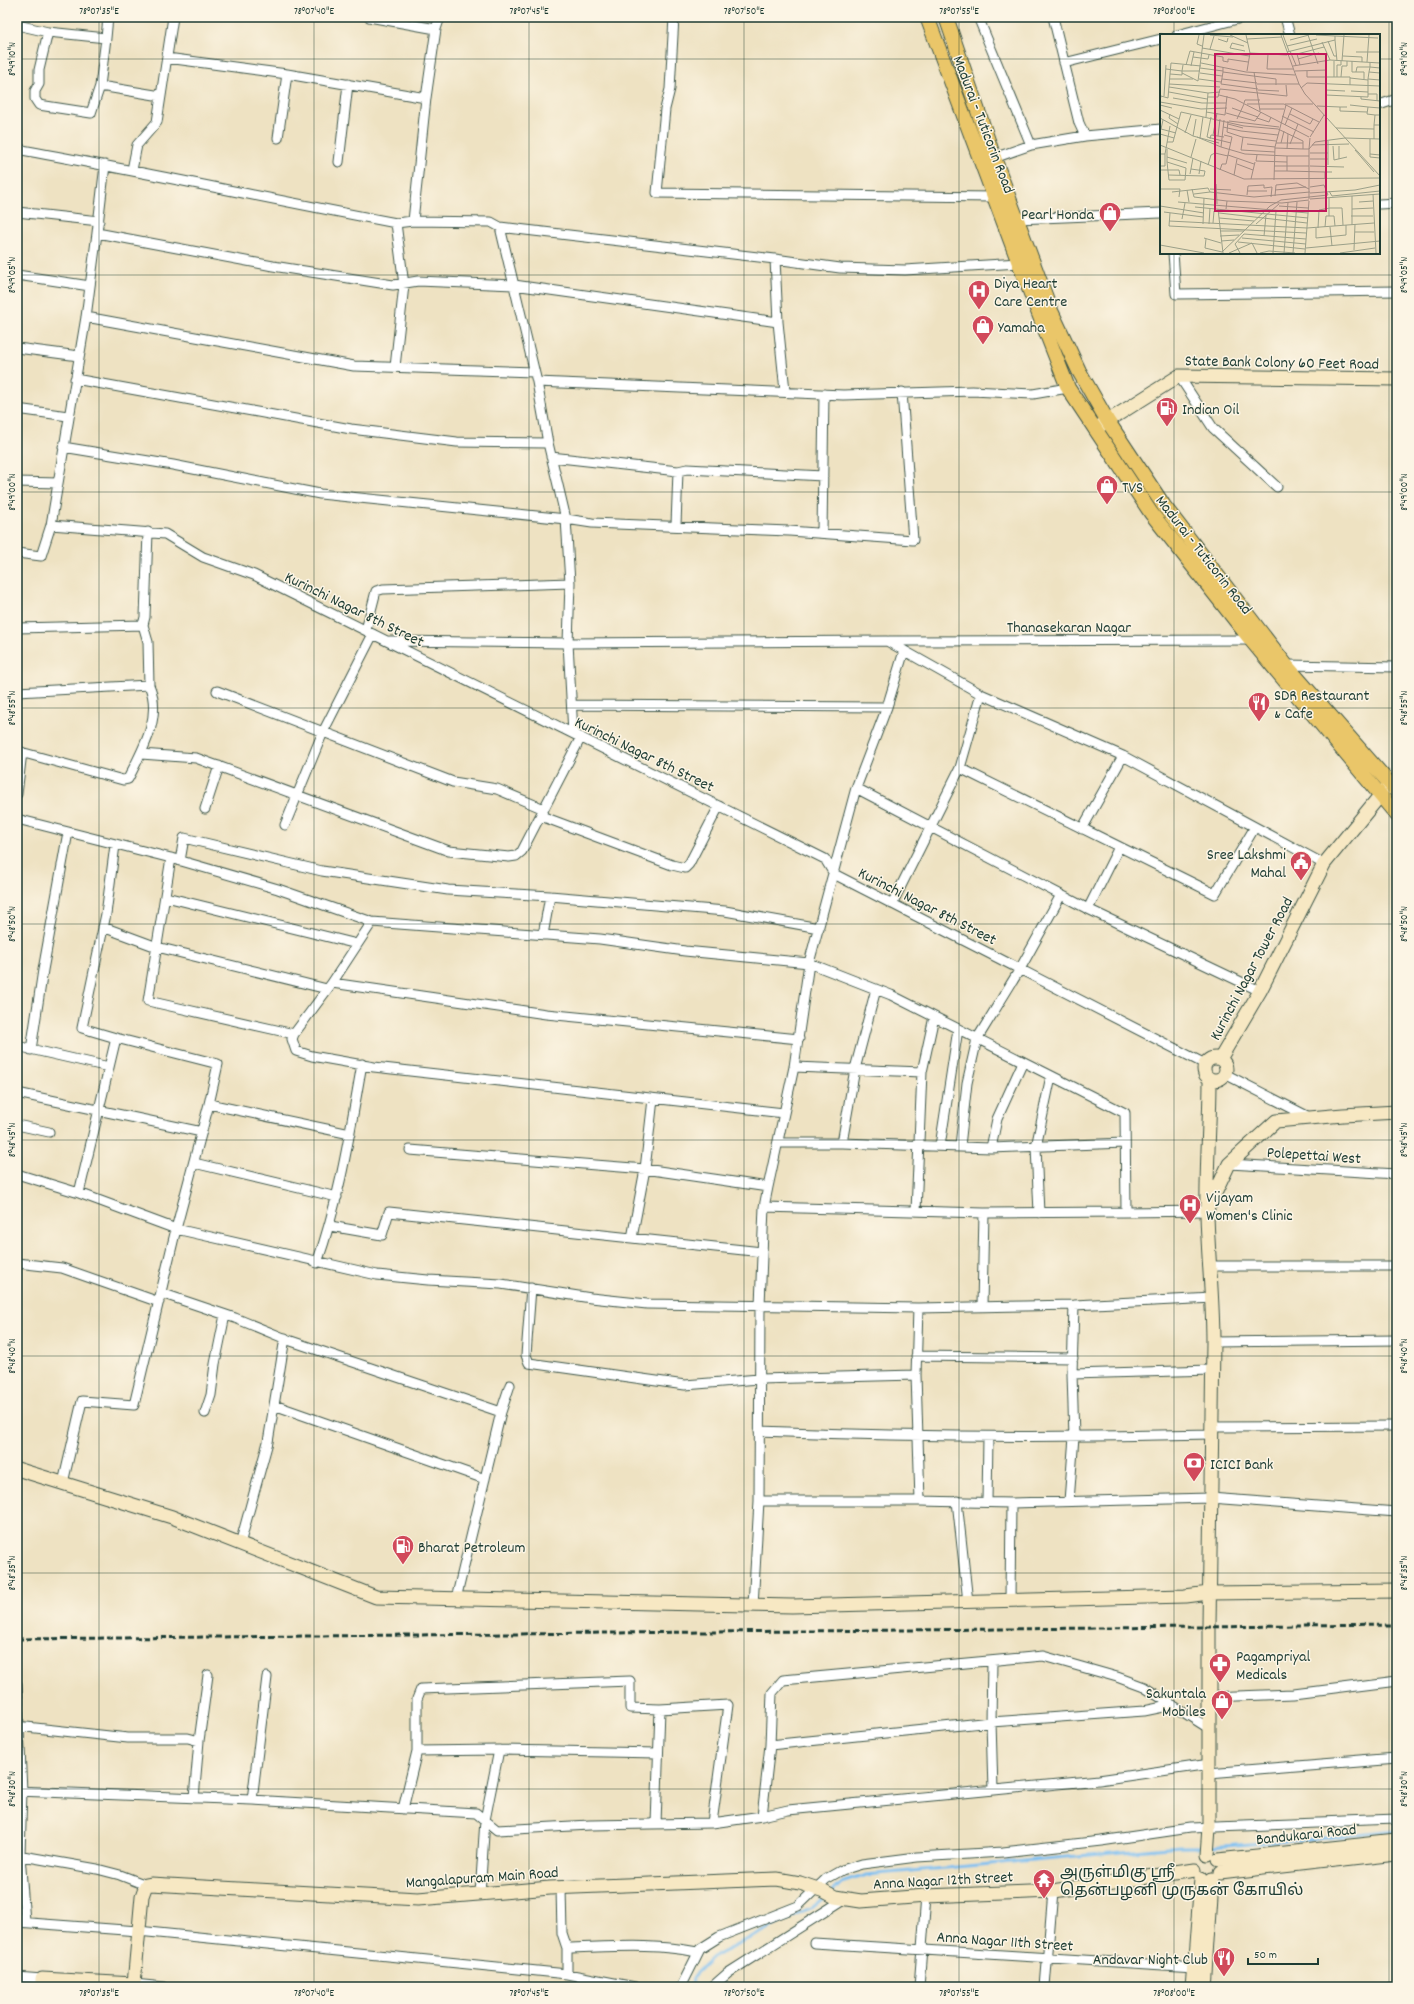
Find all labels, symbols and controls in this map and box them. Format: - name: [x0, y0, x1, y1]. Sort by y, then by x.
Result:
- text: 78°07'35"E: [79, 5, 119, 19]
- text: 78°07'40"E: [294, 5, 334, 19]
- text: 78°07'45"E: [509, 5, 549, 19]
- text: 78°07'50"E: [724, 5, 765, 19]
- text: 78°07'55"E: [939, 5, 979, 19]
- text: 78°08'00"E: [1153, 5, 1195, 19]
- inset map: [1160, 34, 1380, 254]
- text: 8°49'10"N: [6, 42, 20, 76]
- text: 8°49'10"N: [1398, 42, 1412, 76]
- street label: Madurai - Tuticorin Road: [946, 53, 1020, 197]
- shop icon: Pearl Honda: [1097, 200, 1123, 233]
- place label: Pearl Honda: [1021, 204, 1094, 227]
- text: 8°49'05"N: [6, 257, 20, 293]
- text: 8°49'05"N: [1398, 257, 1412, 293]
- place label: Diya Heart Care Centre: [994, 273, 1067, 314]
- hospital icon: Diya Heart Care Centre: [966, 278, 992, 311]
- shop icon: Yamaha: [970, 313, 996, 346]
- place label: Yamaha: [998, 317, 1045, 340]
- street label: State Bank Colony 60 Feet Road: [1185, 350, 1379, 377]
- fuel station icon: Indian Oil: [1154, 395, 1180, 428]
- place label: Indian Oil: [1182, 399, 1239, 422]
- text: 8°49'00"N: [6, 473, 20, 511]
- shop icon: TVS: [1094, 473, 1120, 506]
- text: 8°49'00"N: [1398, 473, 1412, 511]
- place label: TVS: [1122, 477, 1143, 500]
- street label: Madurai - Tuticorin Road: [1149, 491, 1257, 620]
- street label: Kurinchi Nagar 8th Street: [280, 566, 428, 654]
- street label: Thanasekaran Nagar: [1007, 617, 1131, 640]
- place label: SDR Restaurant & Cafe: [1274, 685, 1369, 726]
- text: 8°48'55"N: [6, 690, 20, 726]
- restaurant icon: SDR Restaurant & Cafe: [1246, 690, 1272, 723]
- text: 8°48'55"N: [1398, 690, 1412, 726]
- street label: Kurinchi Nagar 8th Street: [570, 711, 718, 799]
- place label: Sree Lakshmi Mahal: [1207, 844, 1286, 885]
- public building icon: Sree Lakshmi Mahal: [1288, 849, 1314, 882]
- street label: Kurinchi Nagar 8th Street: [854, 862, 1000, 952]
- street label: Kurinchi Nagar Tower Road: [1205, 893, 1300, 1045]
- text: 8°48'50"N: [6, 906, 20, 942]
- text: 8°48'50"N: [1398, 906, 1412, 942]
- text: 8°48'45"N: [6, 1123, 20, 1157]
- text: 8°48'45"N: [1398, 1123, 1412, 1157]
- street label: Polepettai West: [1266, 1142, 1362, 1171]
- place label: Vijayam Women's Clinic: [1206, 1187, 1293, 1228]
- hospital icon: Vijayam Women's Clinic: [1177, 1192, 1203, 1225]
- text: 8°48'40"N: [6, 1338, 20, 1374]
- text: 8°48'40"N: [1398, 1338, 1412, 1374]
- bank icon: ICICI Bank: [1181, 1450, 1207, 1483]
- place label: ICICI Bank: [1210, 1454, 1273, 1477]
- fuel station icon: Bharat Petroleum: [390, 1533, 416, 1566]
- place label: Bharat Petroleum: [418, 1537, 525, 1560]
- text: 8°48'35"N: [6, 1555, 20, 1590]
- text: 8°48'35"N: [1398, 1555, 1412, 1590]
- place label: Pagampriyal Medicals: [1236, 1646, 1310, 1687]
- pharmacy icon: Pagampriyal Medicals: [1207, 1651, 1233, 1684]
- place label: Sakuntala Mobiles: [1146, 1683, 1206, 1724]
- shop icon: Sakuntala Mobiles: [1209, 1688, 1235, 1721]
- text: 8°48'30"N: [6, 1771, 20, 1807]
- text: 8°48'30"N: [1398, 1771, 1412, 1807]
- street label: Bandukarai Road: [1255, 1819, 1358, 1852]
- street label: Mangalapuram Main Road: [405, 1862, 559, 1895]
- place label: அருள்மிகு ஶ்ரீ தென்பழனி முருகன் கோயில்: [1060, 1862, 1303, 1903]
- street label: Anna Nagar 12th Street: [872, 1866, 1014, 1897]
- temple icon: அருள்மிகு ஶ்ரீ தென்பழனி முருகன் கோயில்: [1031, 1867, 1057, 1900]
- street label: Anna Nagar 11th Street: [936, 1926, 1074, 1959]
- scale bar: [1248, 1940, 1318, 1966]
- restaurant icon: Andavar Night Club: [1211, 1945, 1237, 1978]
- text: 50 m: [1254, 1947, 1277, 1964]
- place label: Andavar Night Club: [1093, 1949, 1208, 1972]
- text: 78°07'35"E: [79, 1987, 119, 2001]
- text: 78°07'40"E: [294, 1987, 334, 2001]
- text: 78°07'45"E: [509, 1987, 549, 2001]
- text: 78°07'50"E: [724, 1987, 765, 2001]
- text: 78°07'55"E: [939, 1987, 979, 2001]
- text: 78°08'00"E: [1153, 1987, 1195, 2001]

